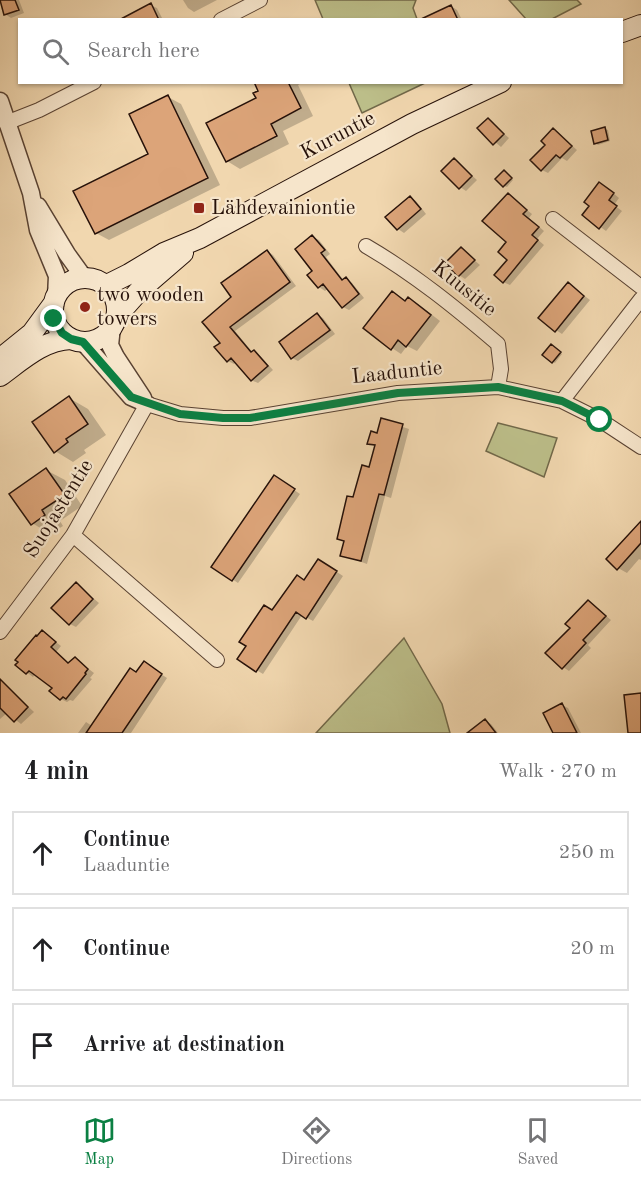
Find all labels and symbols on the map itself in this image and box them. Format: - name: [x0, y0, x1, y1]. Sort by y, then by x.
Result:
- street label: Kuruntie: [297, 108, 379, 164]
- place label: Lähdevainiontie: [211, 198, 355, 219]
- marker: Lähdevainiontie: [192, 201, 206, 215]
- street label: Kuusitie: [428, 257, 500, 321]
- place label: two wooden towers: [97, 285, 204, 330]
- marker: two wooden towers: [78, 300, 92, 314]
- route end: [40, 305, 66, 331]
- street label: Laaduntie: [351, 358, 443, 388]
- route start: [586, 406, 612, 432]
- street label: Suojastentie: [20, 456, 98, 562]

